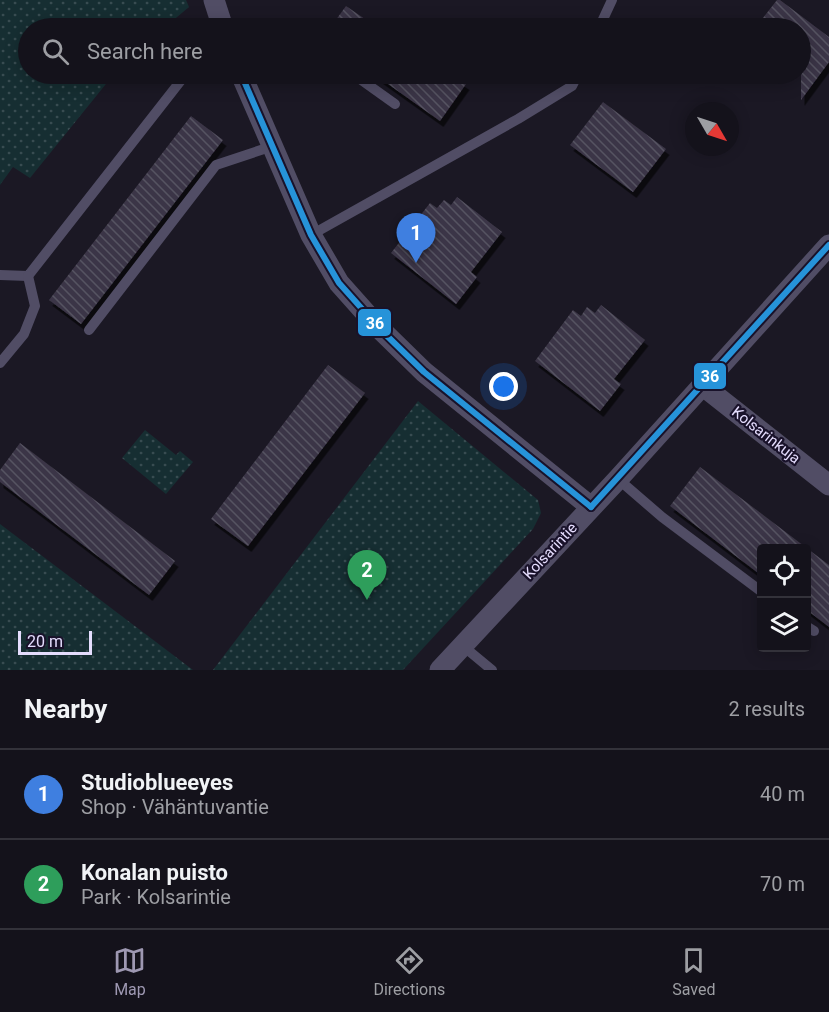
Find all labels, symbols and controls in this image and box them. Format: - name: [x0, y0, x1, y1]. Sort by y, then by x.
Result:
- search box: [18, 18, 811, 84]
- icon: search: [39, 35, 72, 68]
- text: Search here: [87, 39, 203, 64]
- north arrow: [685, 102, 739, 156]
- pin: 1: [396, 214, 436, 263]
- line badge: 36: [357, 308, 392, 337]
- text: 36: [366, 314, 384, 333]
- line badge: 36: [693, 362, 727, 390]
- text: 36: [701, 367, 719, 386]
- your location: [489, 372, 518, 401]
- street label: Kolsarinkuja: [728, 403, 804, 467]
- street label: Kolsarintie: [519, 519, 581, 583]
- map controls: [757, 544, 811, 652]
- button: locate: [757, 544, 811, 598]
- pin: 2: [348, 550, 386, 600]
- button: layers: [757, 598, 811, 652]
- scale bar: [18, 628, 92, 656]
- text: 20 m: [27, 632, 63, 651]
- text: Nearby: [24, 694, 107, 724]
- text: 2 results: [729, 697, 805, 721]
- text: Studioblueeyes: [81, 770, 233, 795]
- text: 1: [38, 782, 49, 806]
- text: 40 m: [760, 782, 805, 806]
- text: Shop · Vähäntuvantie: [81, 795, 269, 819]
- text: Konalan puisto: [81, 860, 228, 885]
- text: 2: [38, 872, 49, 896]
- text: 70 m: [760, 872, 805, 896]
- text: Park · Kolsarintie: [81, 885, 231, 909]
- tab: Map: [113, 944, 146, 999]
- tab: Directions: [373, 944, 445, 999]
- tab: Saved: [672, 944, 716, 999]

